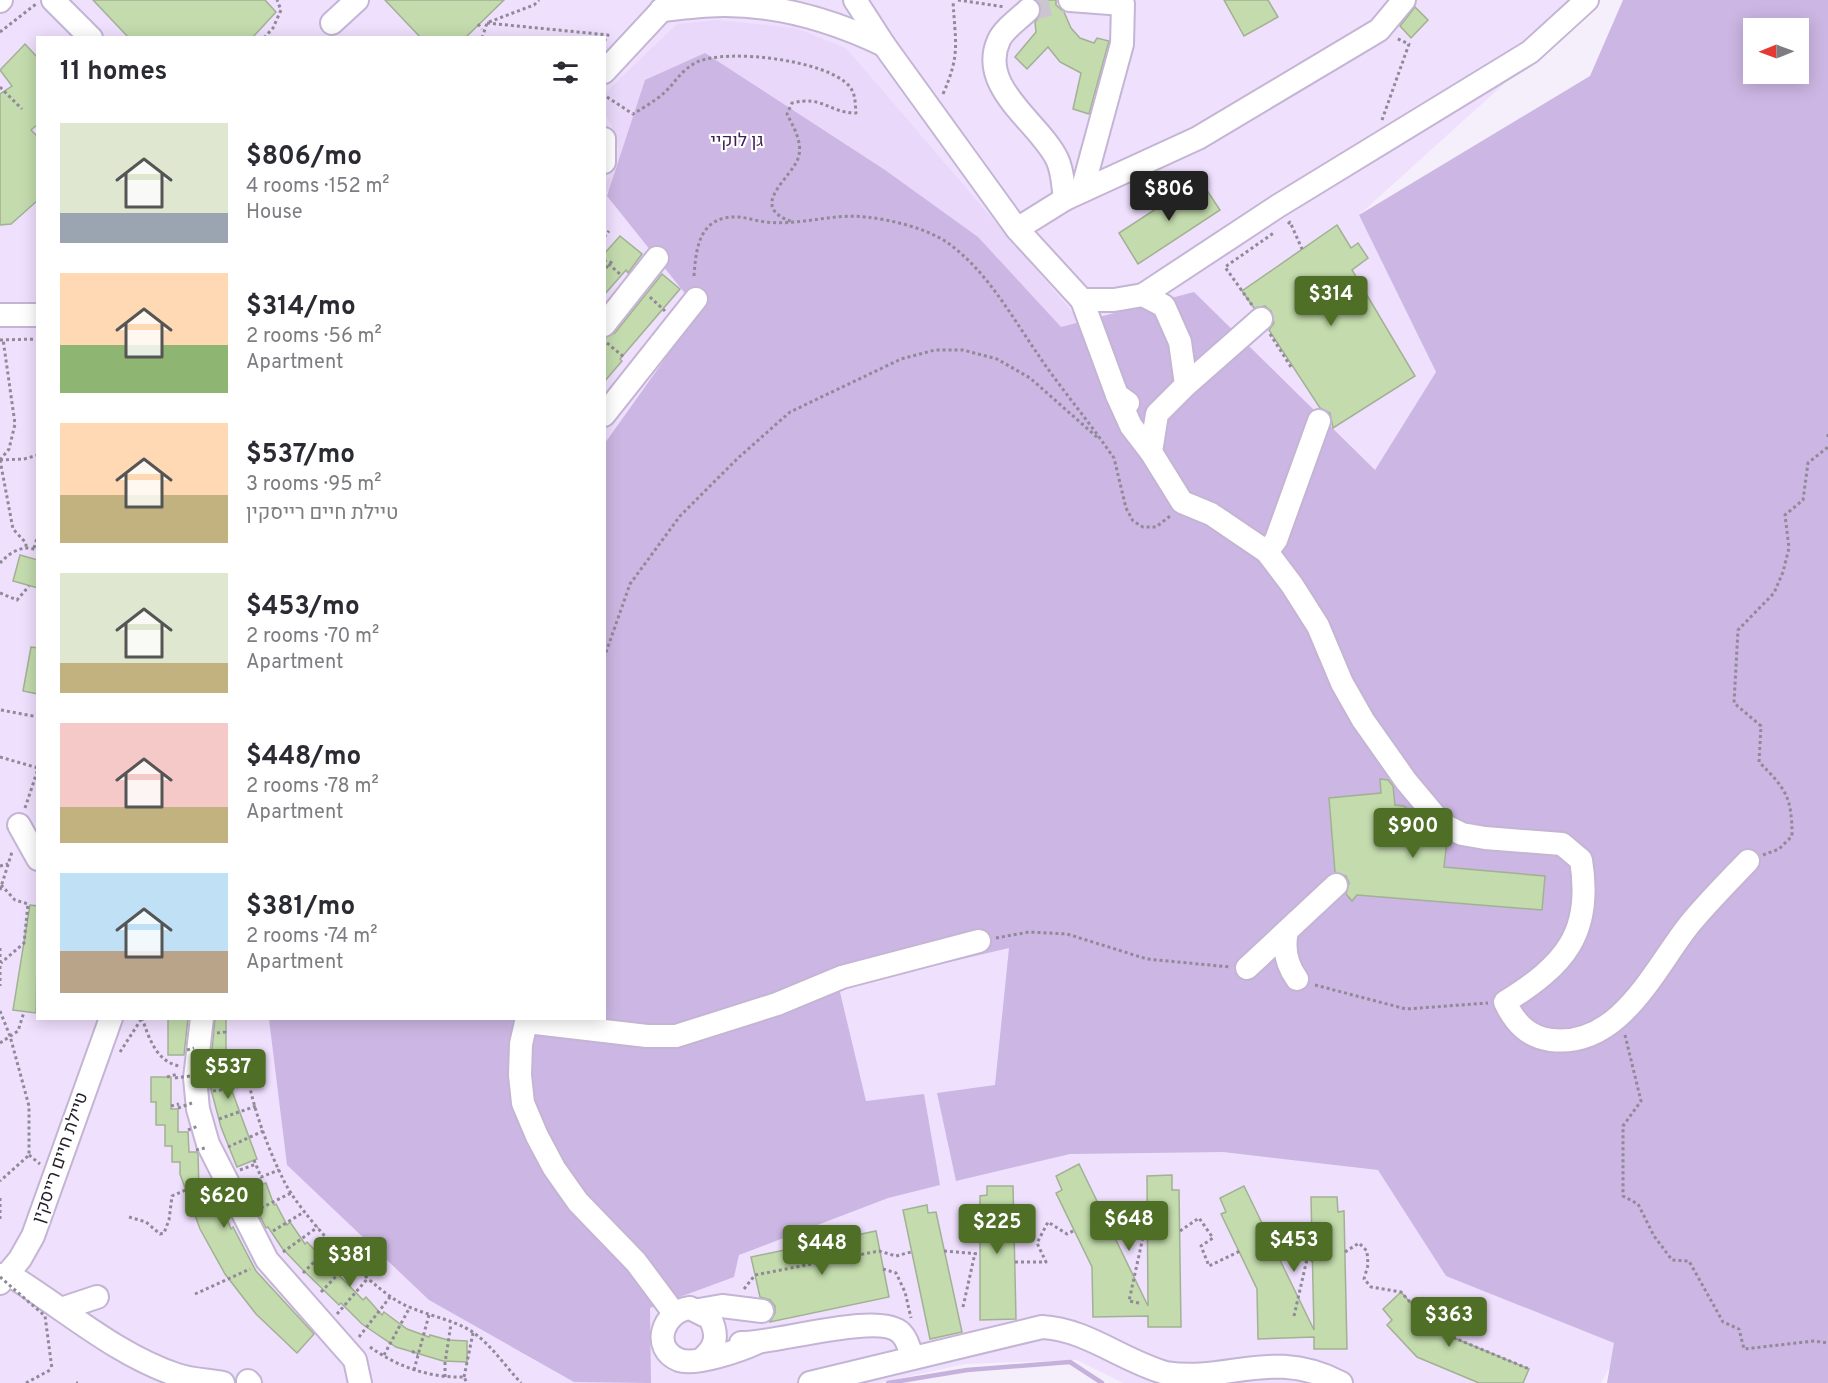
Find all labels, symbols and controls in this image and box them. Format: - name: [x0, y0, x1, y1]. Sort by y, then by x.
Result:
- north arrow: [1743, 18, 1809, 84]
- map controls: [1743, 18, 1809, 84]
- text: 11 homes: [60, 56, 167, 89]
- icon: filters: [549, 56, 582, 89]
- park label: גן לוקיי: [711, 130, 764, 153]
- text: $806/mo: [246, 141, 362, 174]
- icon: home: [108, 147, 180, 219]
- pin: $806: [1133, 171, 1205, 222]
- text: 4 rooms · 152 m²: [246, 174, 390, 200]
- text: $806: [1144, 177, 1194, 203]
- text: House: [246, 200, 302, 226]
- pin: $314: [1295, 276, 1367, 327]
- text: $314: [1309, 282, 1353, 308]
- text: $314/mo: [246, 291, 356, 324]
- icon: home: [108, 297, 180, 369]
- text: 2 rooms · 56 m²: [246, 324, 382, 350]
- text: Apartment: [246, 350, 344, 376]
- text: $537/mo: [246, 439, 355, 472]
- icon: home: [108, 447, 180, 519]
- text: 3 rooms · 95 m²: [246, 472, 382, 498]
- text: טיילת חיים רייסקין: [246, 501, 398, 527]
- text: $453/mo: [246, 591, 360, 624]
- icon: home: [108, 597, 180, 669]
- text: 2 rooms · 70 m²: [246, 624, 379, 650]
- text: Apartment: [246, 650, 344, 676]
- text: $448/mo: [246, 741, 361, 774]
- icon: home: [108, 747, 180, 819]
- text: 2 rooms · 78 m²: [246, 774, 379, 800]
- text: Apartment: [246, 800, 344, 826]
- pin: $900: [1377, 808, 1449, 859]
- text: $900: [1388, 814, 1438, 840]
- text: $381/mo: [246, 891, 355, 924]
- icon: home: [108, 897, 180, 969]
- text: 2 rooms · 74 m²: [246, 924, 377, 950]
- text: Apartment: [246, 950, 344, 976]
- pin: $537: [192, 1049, 264, 1100]
- text: $537: [205, 1055, 251, 1081]
- street label: טיילת חיים רייסקין: [28, 1089, 94, 1227]
- pin: $620: [188, 1178, 260, 1229]
- text: $620: [199, 1184, 249, 1210]
- pin: $648: [1093, 1201, 1165, 1252]
- pin: $225: [961, 1204, 1033, 1255]
- text: $648: [1104, 1207, 1154, 1233]
- text: $225: [973, 1210, 1021, 1236]
- pin: $453: [1258, 1222, 1330, 1273]
- pin: $448: [786, 1225, 858, 1276]
- text: $453: [1269, 1228, 1319, 1254]
- text: $448: [797, 1231, 847, 1257]
- pin: $381: [314, 1237, 386, 1288]
- text: $381: [328, 1243, 372, 1269]
- pin: $363: [1413, 1297, 1485, 1348]
- text: $363: [1425, 1303, 1473, 1329]

